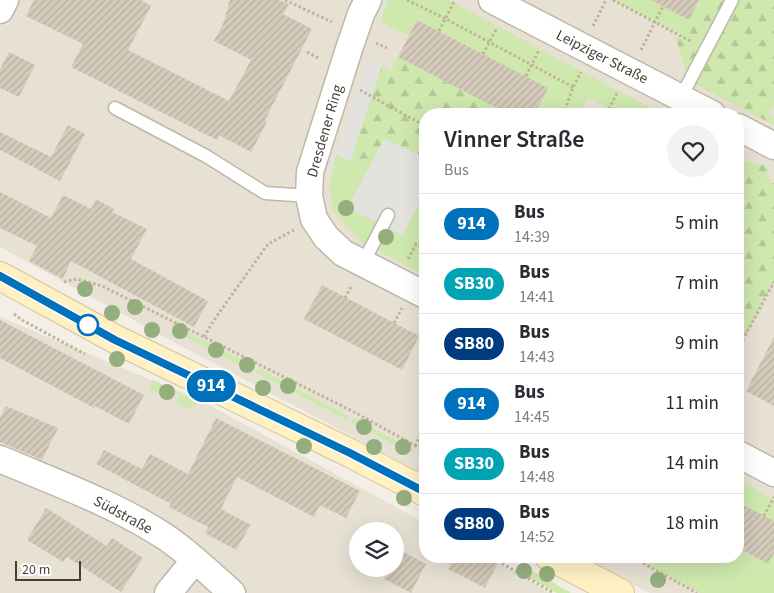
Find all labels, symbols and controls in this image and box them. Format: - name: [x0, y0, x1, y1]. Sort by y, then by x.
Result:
- street label: Leipziger Straße: [552, 25, 652, 89]
- street label: Dresdener Ring: [302, 82, 348, 180]
- text: Vinner Straße: [444, 122, 584, 157]
- button: heart: [667, 125, 719, 177]
- text: Bus: [444, 159, 469, 181]
- text: Bus: [514, 199, 545, 226]
- text: 5 min: [675, 210, 719, 237]
- text: 914: [457, 211, 486, 236]
- text: 14:39: [514, 226, 550, 248]
- text: Bus: [519, 259, 550, 286]
- text: 7 min: [675, 270, 719, 297]
- text: SB30: [454, 271, 494, 296]
- text: 14:41: [519, 286, 555, 308]
- unlabelled marker: [77, 314, 99, 336]
- text: Bus: [519, 319, 550, 346]
- text: 9 min: [675, 330, 719, 357]
- text: SB80: [454, 331, 494, 356]
- text: 14:43: [519, 346, 555, 368]
- line badge: 914: [182, 370, 240, 402]
- text: 914: [197, 373, 225, 398]
- text: Bus: [514, 379, 545, 406]
- text: 11 min: [665, 390, 719, 417]
- text: 914: [457, 391, 486, 416]
- text: 14:45: [514, 406, 550, 428]
- text: Bus: [519, 439, 550, 466]
- text: 14 min: [665, 450, 719, 477]
- text: SB30: [454, 451, 494, 476]
- text: 14:48: [519, 466, 555, 488]
- street label: Südstraße: [90, 491, 156, 539]
- text: Bus: [519, 499, 550, 526]
- text: 18 min: [665, 510, 719, 537]
- text: SB80: [454, 511, 494, 536]
- map controls: [349, 522, 404, 577]
- button: layers: [349, 522, 404, 577]
- text: 14:52: [519, 526, 555, 548]
- scale bar: [15, 558, 81, 581]
- text: 20 m: [22, 560, 50, 580]

